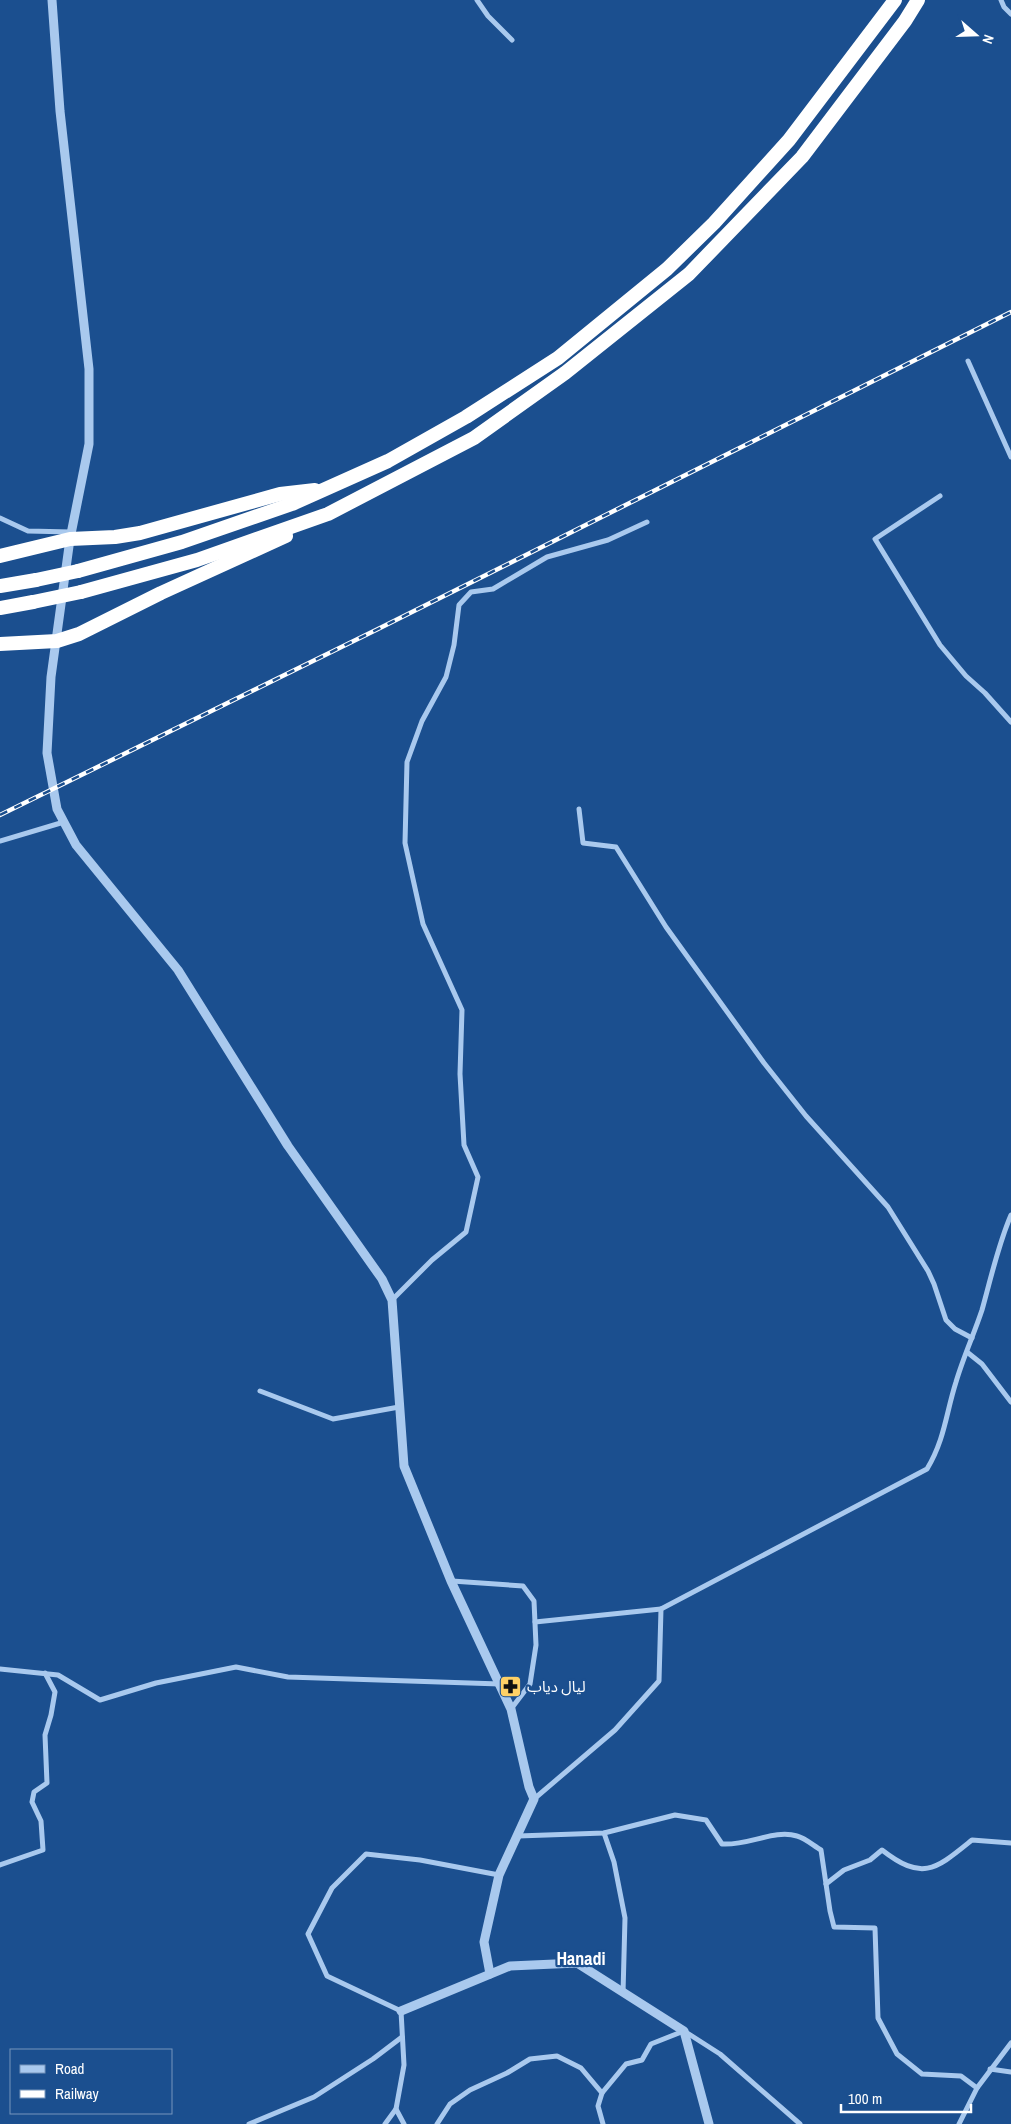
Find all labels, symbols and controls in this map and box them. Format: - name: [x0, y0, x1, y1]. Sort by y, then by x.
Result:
- north arrow: [951, 10, 1001, 60]
- text: N: [978, 32, 998, 46]
- pharmacy icon: ليال دياب: [499, 1674, 523, 1698]
- place label: ليال دياب: [527, 1676, 586, 1697]
- district label: Hanadi: [556, 1946, 606, 1971]
- legend: [10, 2049, 172, 2114]
- text: Road: [55, 2058, 84, 2079]
- scale bar: [841, 2082, 971, 2114]
- text: Railway: [55, 2083, 100, 2104]
- text: 100 m: [848, 2088, 882, 2109]

